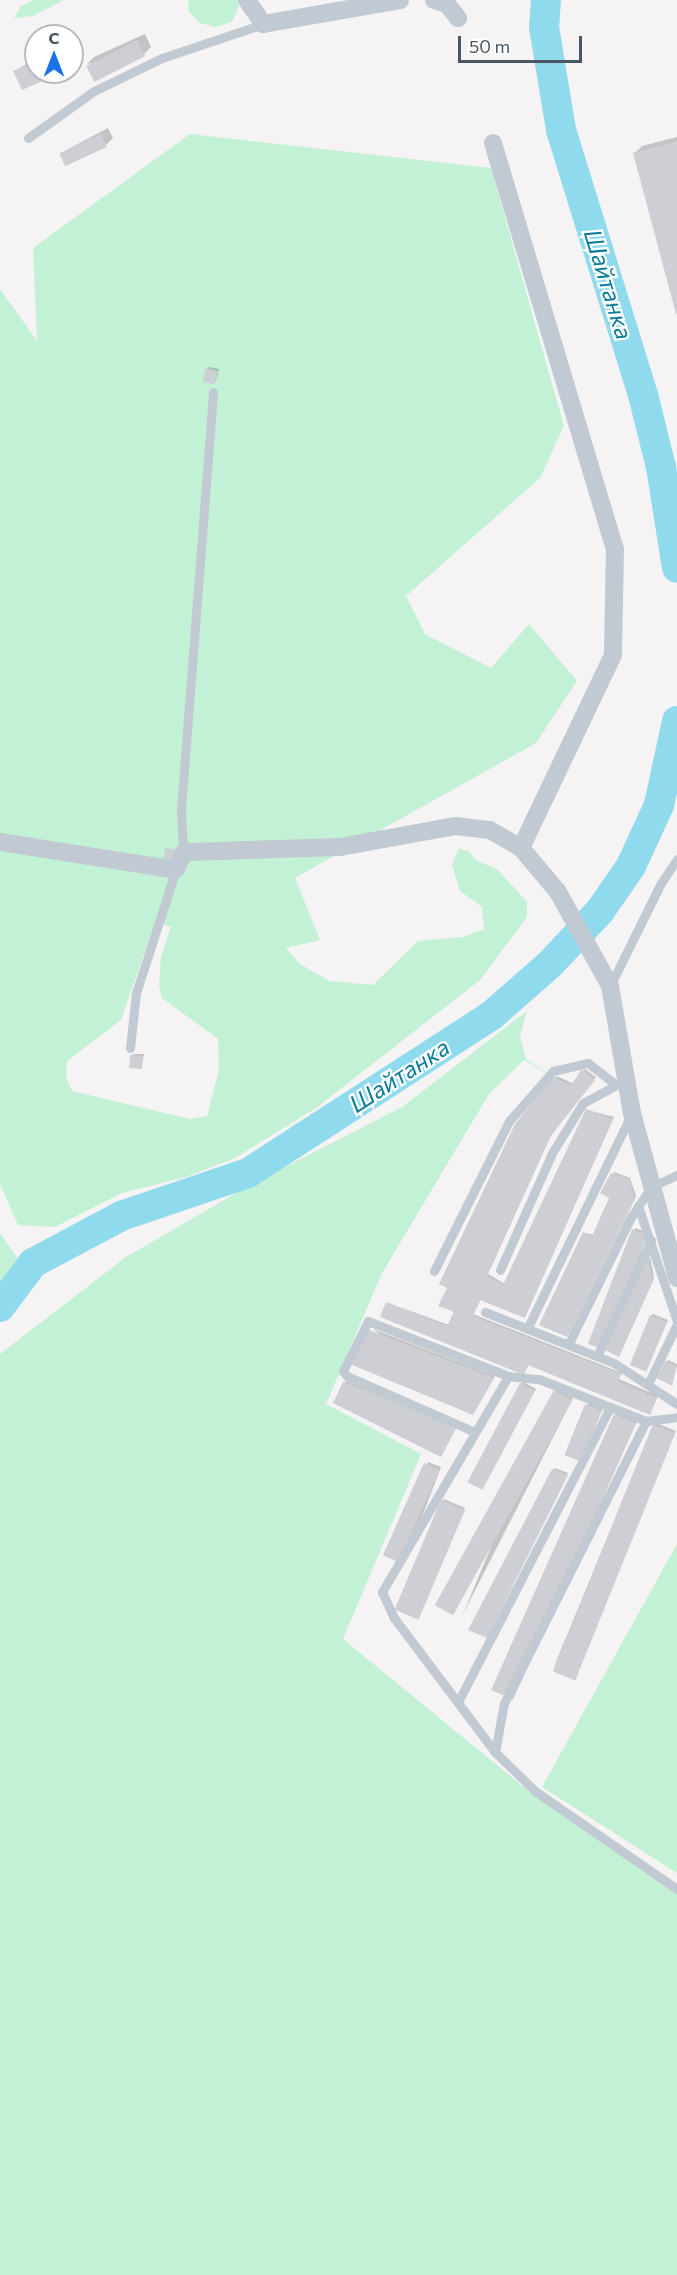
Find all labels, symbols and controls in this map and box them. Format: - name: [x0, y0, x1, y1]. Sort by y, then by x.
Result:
- north arrow: [24, 24, 84, 84]
- scale bar: [461, 24, 586, 62]
- text: С: [49, 28, 59, 47]
- text: 50 m: [469, 35, 510, 57]
- water label: Шайтанка: [579, 225, 639, 343]
- water label: Шайтанка: [343, 1032, 455, 1118]

